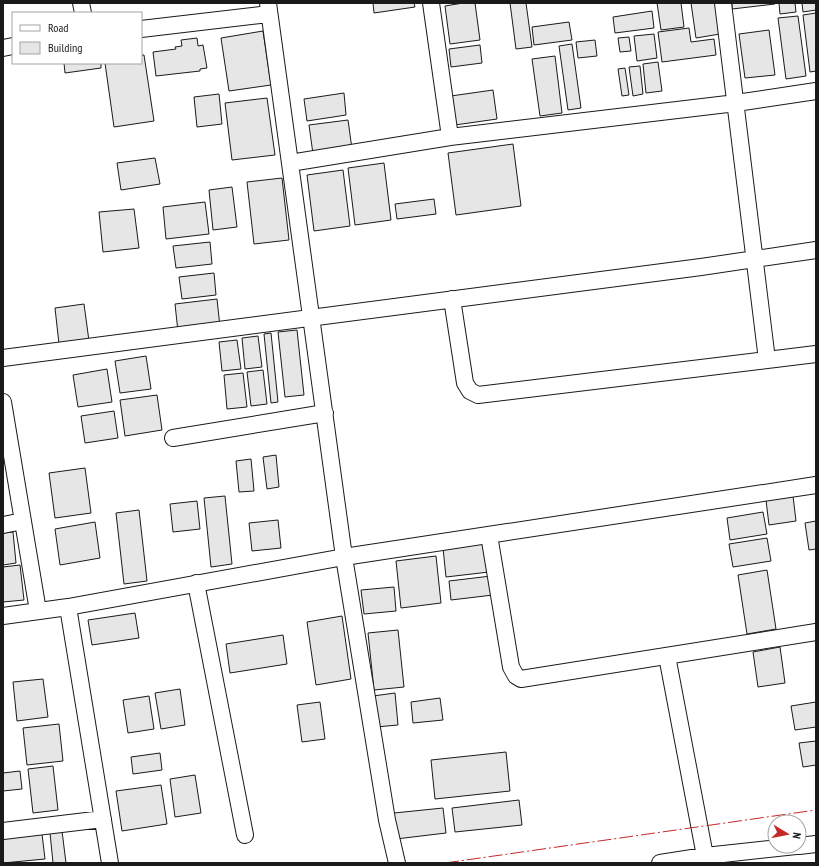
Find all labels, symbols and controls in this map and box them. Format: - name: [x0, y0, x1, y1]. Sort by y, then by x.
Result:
- legend: [12, 12, 142, 64]
- text: Road: [48, 20, 68, 35]
- text: Building: [48, 40, 83, 55]
- north arrow: [767, 814, 807, 854]
- text: N: [789, 832, 804, 840]

